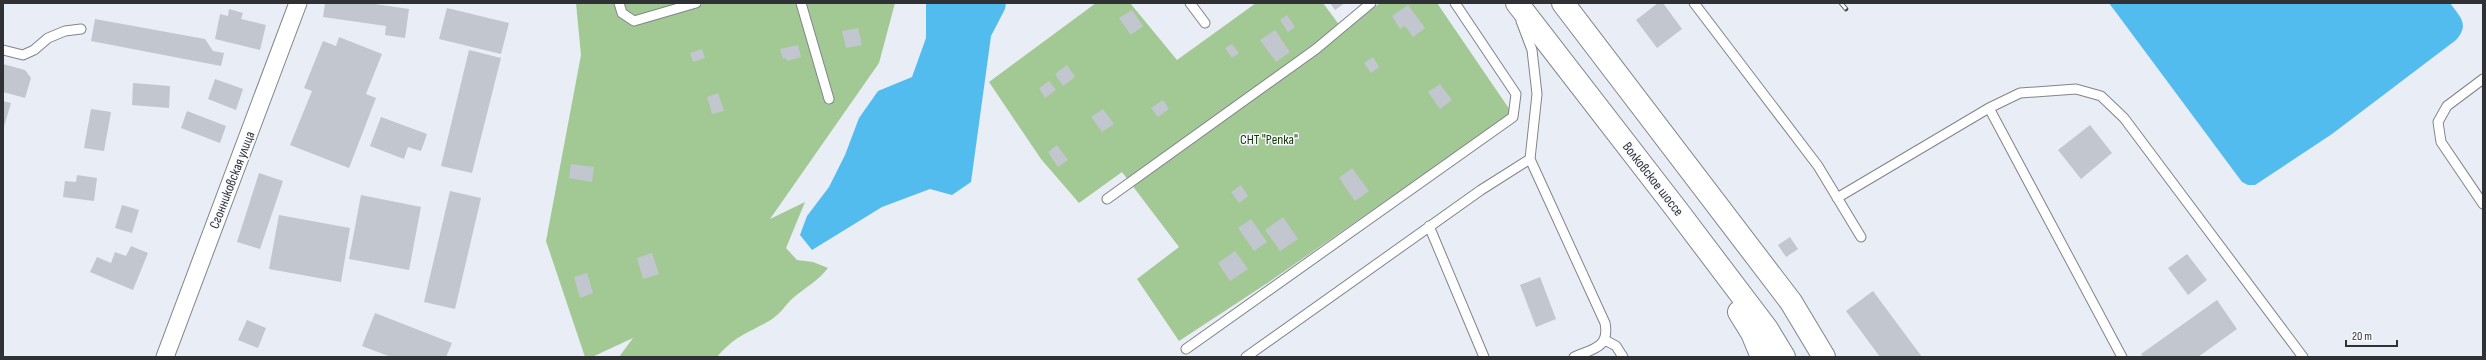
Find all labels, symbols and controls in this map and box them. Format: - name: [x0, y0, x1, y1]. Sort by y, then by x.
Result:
- street label: Сгонниковская улица: [206, 129, 258, 231]
- park label: СНТ "Репка": [1240, 131, 1298, 148]
- street label: Волковское шоссе: [1619, 138, 1687, 220]
- scale bar: [2346, 322, 2397, 348]
- text: 20 m: [2352, 329, 2372, 344]

